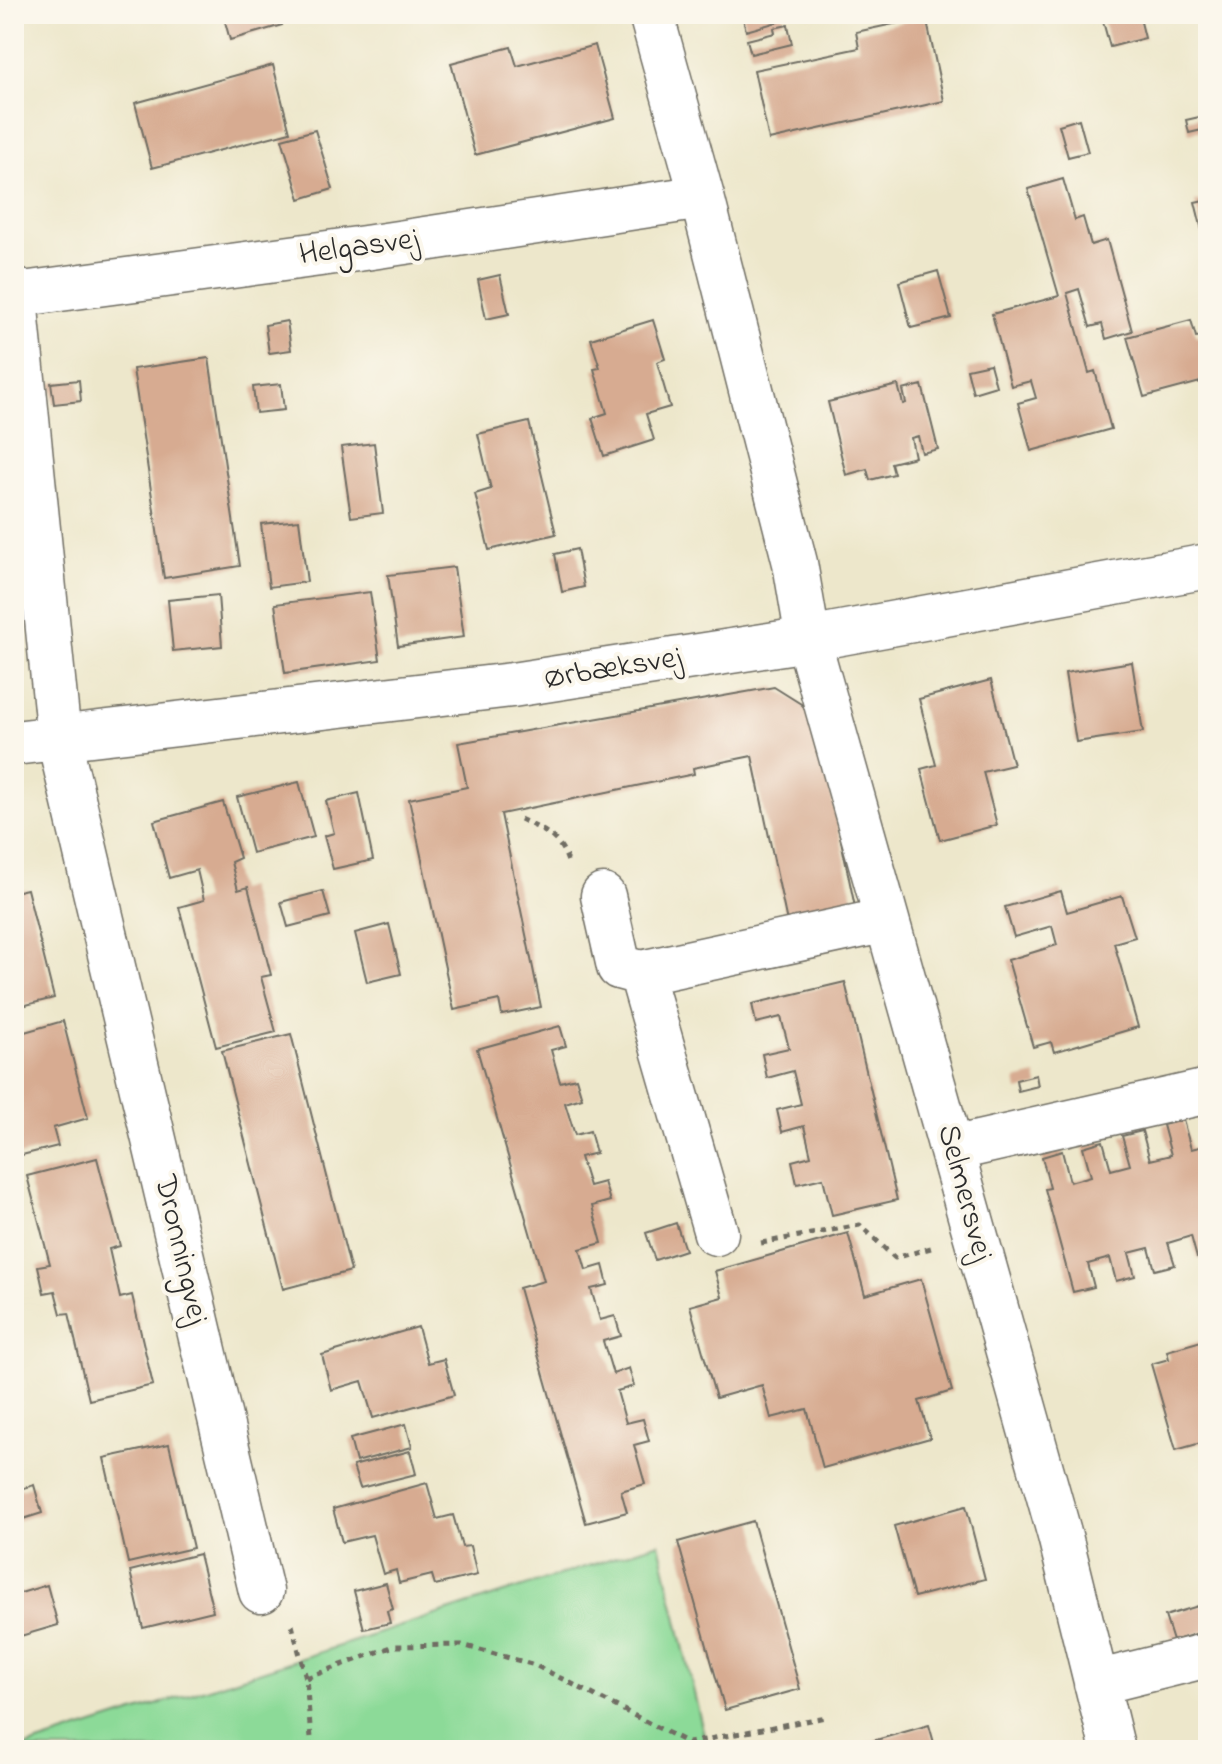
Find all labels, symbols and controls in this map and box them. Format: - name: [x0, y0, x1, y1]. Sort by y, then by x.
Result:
- street label: Helgasvej: [296, 216, 422, 280]
- street label: Ørbæksvej: [541, 635, 686, 703]
- street label: Selmersvej: [923, 1119, 1005, 1267]
- street label: Dronningvej: [140, 1170, 220, 1330]

